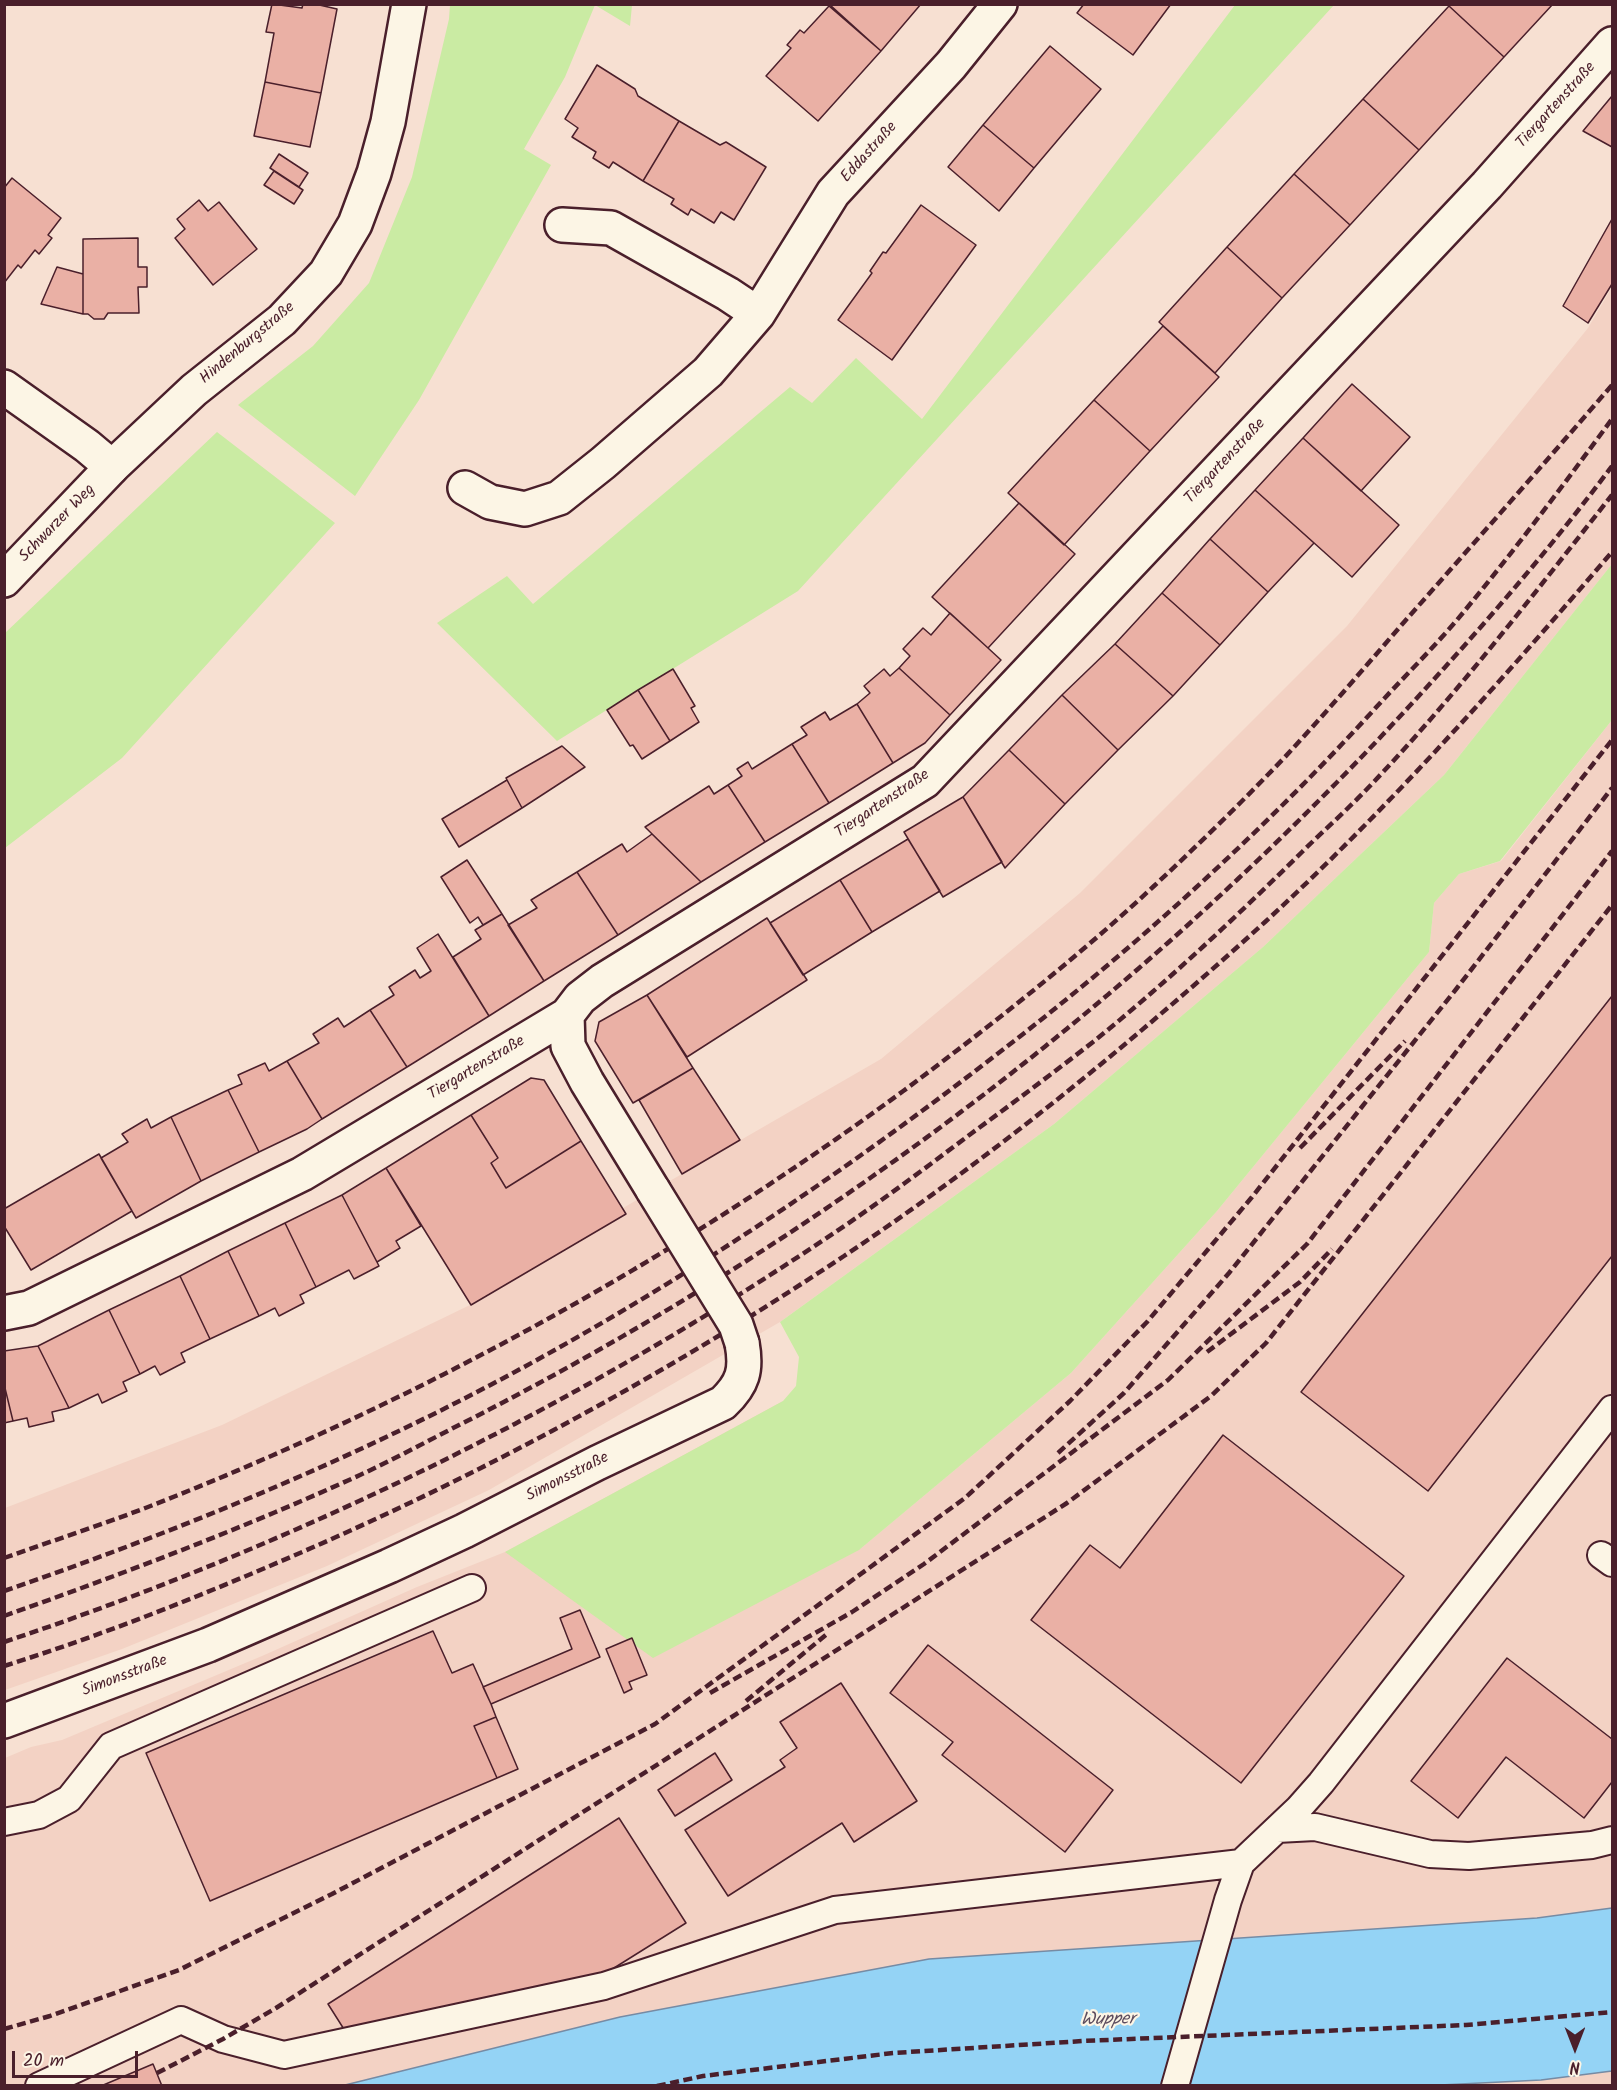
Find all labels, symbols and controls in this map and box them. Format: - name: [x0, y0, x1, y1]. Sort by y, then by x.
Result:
- street label: Tiergartenstraße: [1513, 59, 1601, 153]
- street label: Eddastraße: [838, 119, 902, 187]
- street label: Hindenburgstraße: [197, 299, 299, 389]
- street label: Tiergartenstraße: [1182, 415, 1270, 509]
- street label: Schwarzer Weg: [16, 481, 100, 567]
- street label: Tiergartenstraße: [832, 766, 934, 844]
- street label: Tiergartenstraße: [425, 1033, 529, 1105]
- street label: Simonsstraße: [524, 1449, 612, 1507]
- street label: Simonsstraße: [80, 1652, 170, 1702]
- water label: Wupper: [1081, 2010, 1135, 2032]
- north arrow: [1545, 2018, 1605, 2078]
- scale bar: [15, 2039, 141, 2077]
- text: 20 m: [23, 2047, 64, 2076]
- text: N: [1570, 2054, 1580, 2079]

